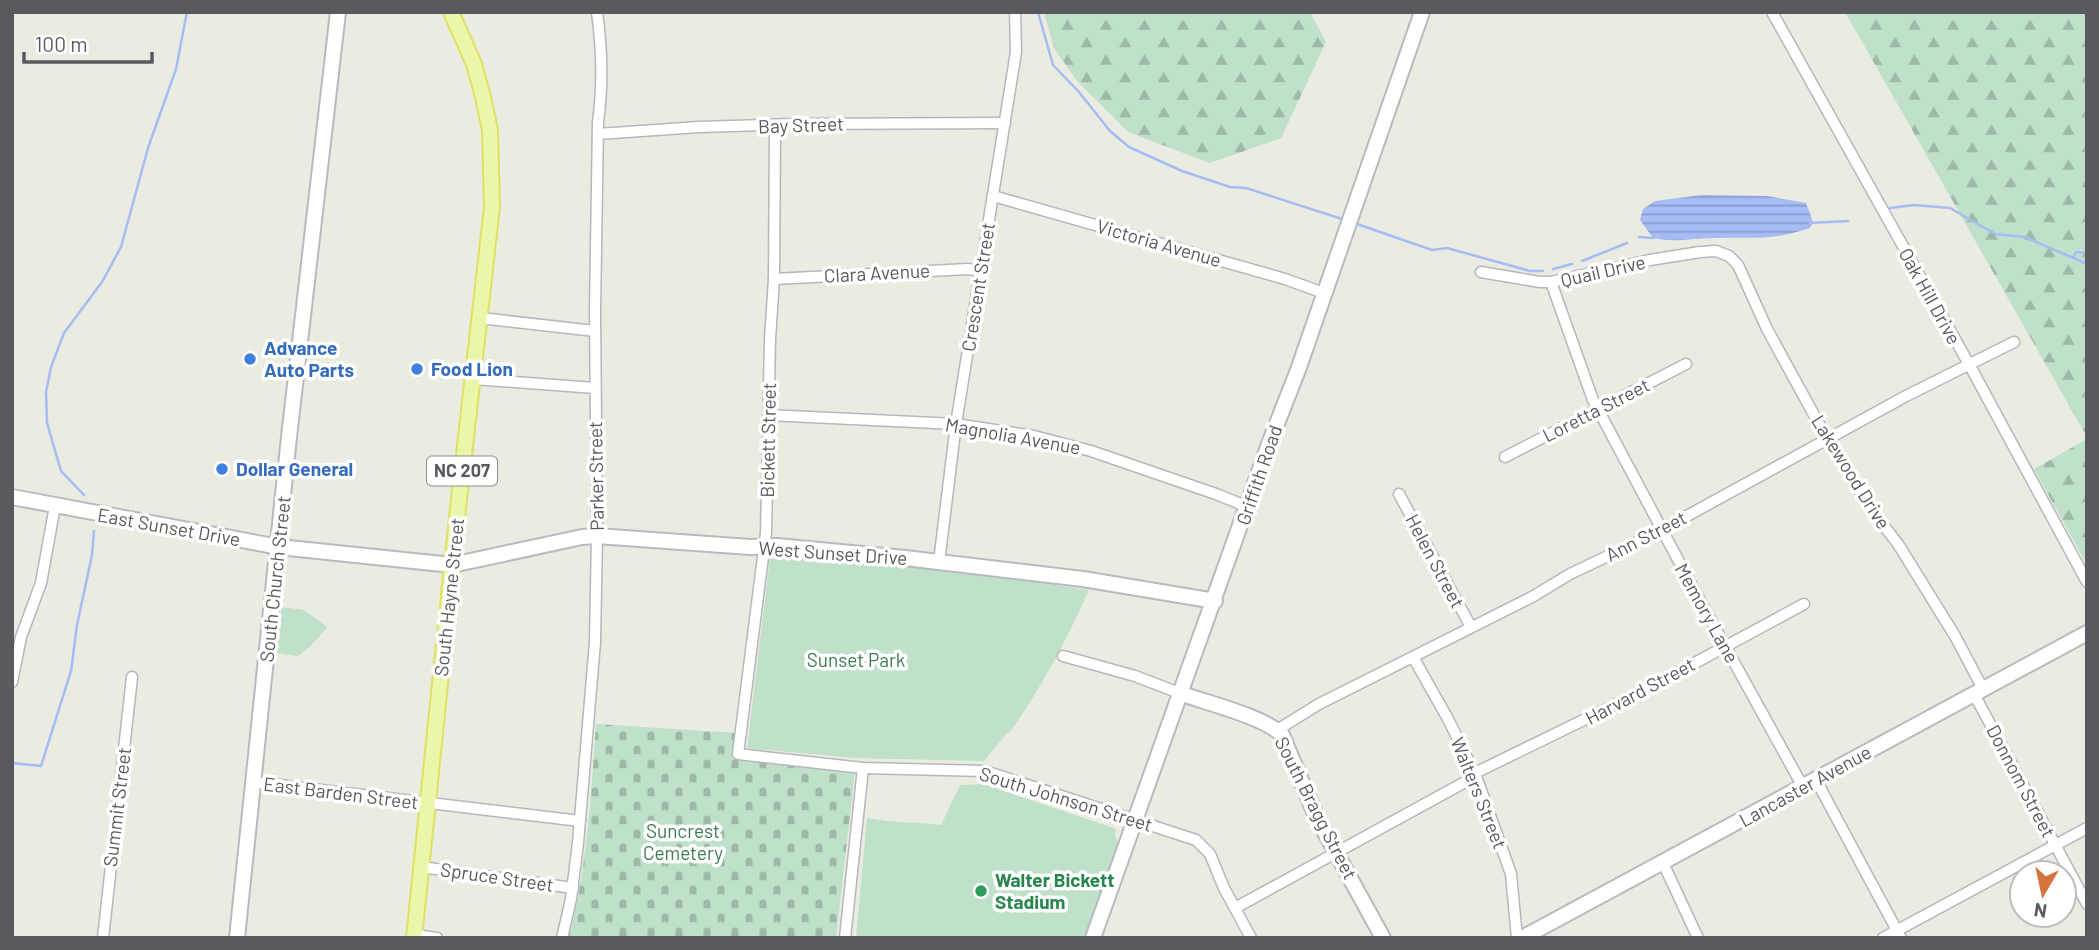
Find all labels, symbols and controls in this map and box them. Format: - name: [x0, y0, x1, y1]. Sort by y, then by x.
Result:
- scale bar: [24, 21, 152, 65]
- text: 100 m: [35, 31, 88, 56]
- street label: Bay Street: [758, 112, 844, 137]
- street label: Victoria Avenue: [1094, 214, 1224, 271]
- street label: Crescent Street: [956, 221, 999, 353]
- street label: Oak Hill Drive: [1894, 243, 1966, 348]
- street label: Quail Drive: [1558, 250, 1647, 291]
- street label: Clara Avenue: [823, 258, 931, 287]
- place label: Advance Auto Parts: [264, 336, 354, 381]
- marker: Advance Auto Parts: [242, 351, 258, 367]
- place label: Food Lion: [431, 357, 513, 380]
- marker: Food Lion: [409, 361, 425, 377]
- street label: Loretta Street: [1538, 373, 1653, 446]
- street label: Bickett Street: [755, 382, 780, 498]
- street label: Lakewood Drive: [1807, 410, 1896, 533]
- street label: Magnolia Avenue: [944, 412, 1083, 459]
- street label: Parker Street: [583, 421, 608, 531]
- street label: Griffith Road: [1231, 422, 1286, 528]
- place label: Dollar General: [236, 457, 353, 480]
- road number: NC 207: [427, 457, 497, 486]
- marker: Dollar General: [214, 461, 230, 477]
- street label: South Church Street: [254, 495, 295, 663]
- street label: East Sunset Drive: [96, 503, 242, 550]
- street label: Ann Street: [1601, 505, 1690, 566]
- street label: Helen Street: [1401, 510, 1470, 612]
- street label: South Hayne Street: [429, 517, 468, 677]
- street label: West Sunset Drive: [758, 536, 908, 569]
- street label: Memory Lane: [1671, 559, 1744, 667]
- park label: Sunset Park: [807, 648, 905, 671]
- street label: Harvard Street: [1581, 652, 1699, 729]
- street label: Donnom Street: [1982, 721, 2061, 841]
- street label: South Bragg Street: [1271, 733, 1362, 883]
- street label: Walters Street: [1447, 734, 1512, 852]
- street label: Lancaster Avenue: [1735, 740, 1875, 831]
- street label: Summit Street: [98, 746, 135, 868]
- street label: South Johnson Street: [977, 761, 1155, 836]
- street label: East Barden Street: [262, 772, 420, 813]
- park label: Suncrest Cemetery: [643, 819, 723, 864]
- street label: Spruce Street: [439, 857, 555, 896]
- north arrow: [2008, 859, 2078, 929]
- place label: Walter Bickett Stadium: [995, 868, 1114, 913]
- marker: Walter Bickett Stadium: [973, 883, 989, 899]
- text: N: [2032, 899, 2048, 924]

